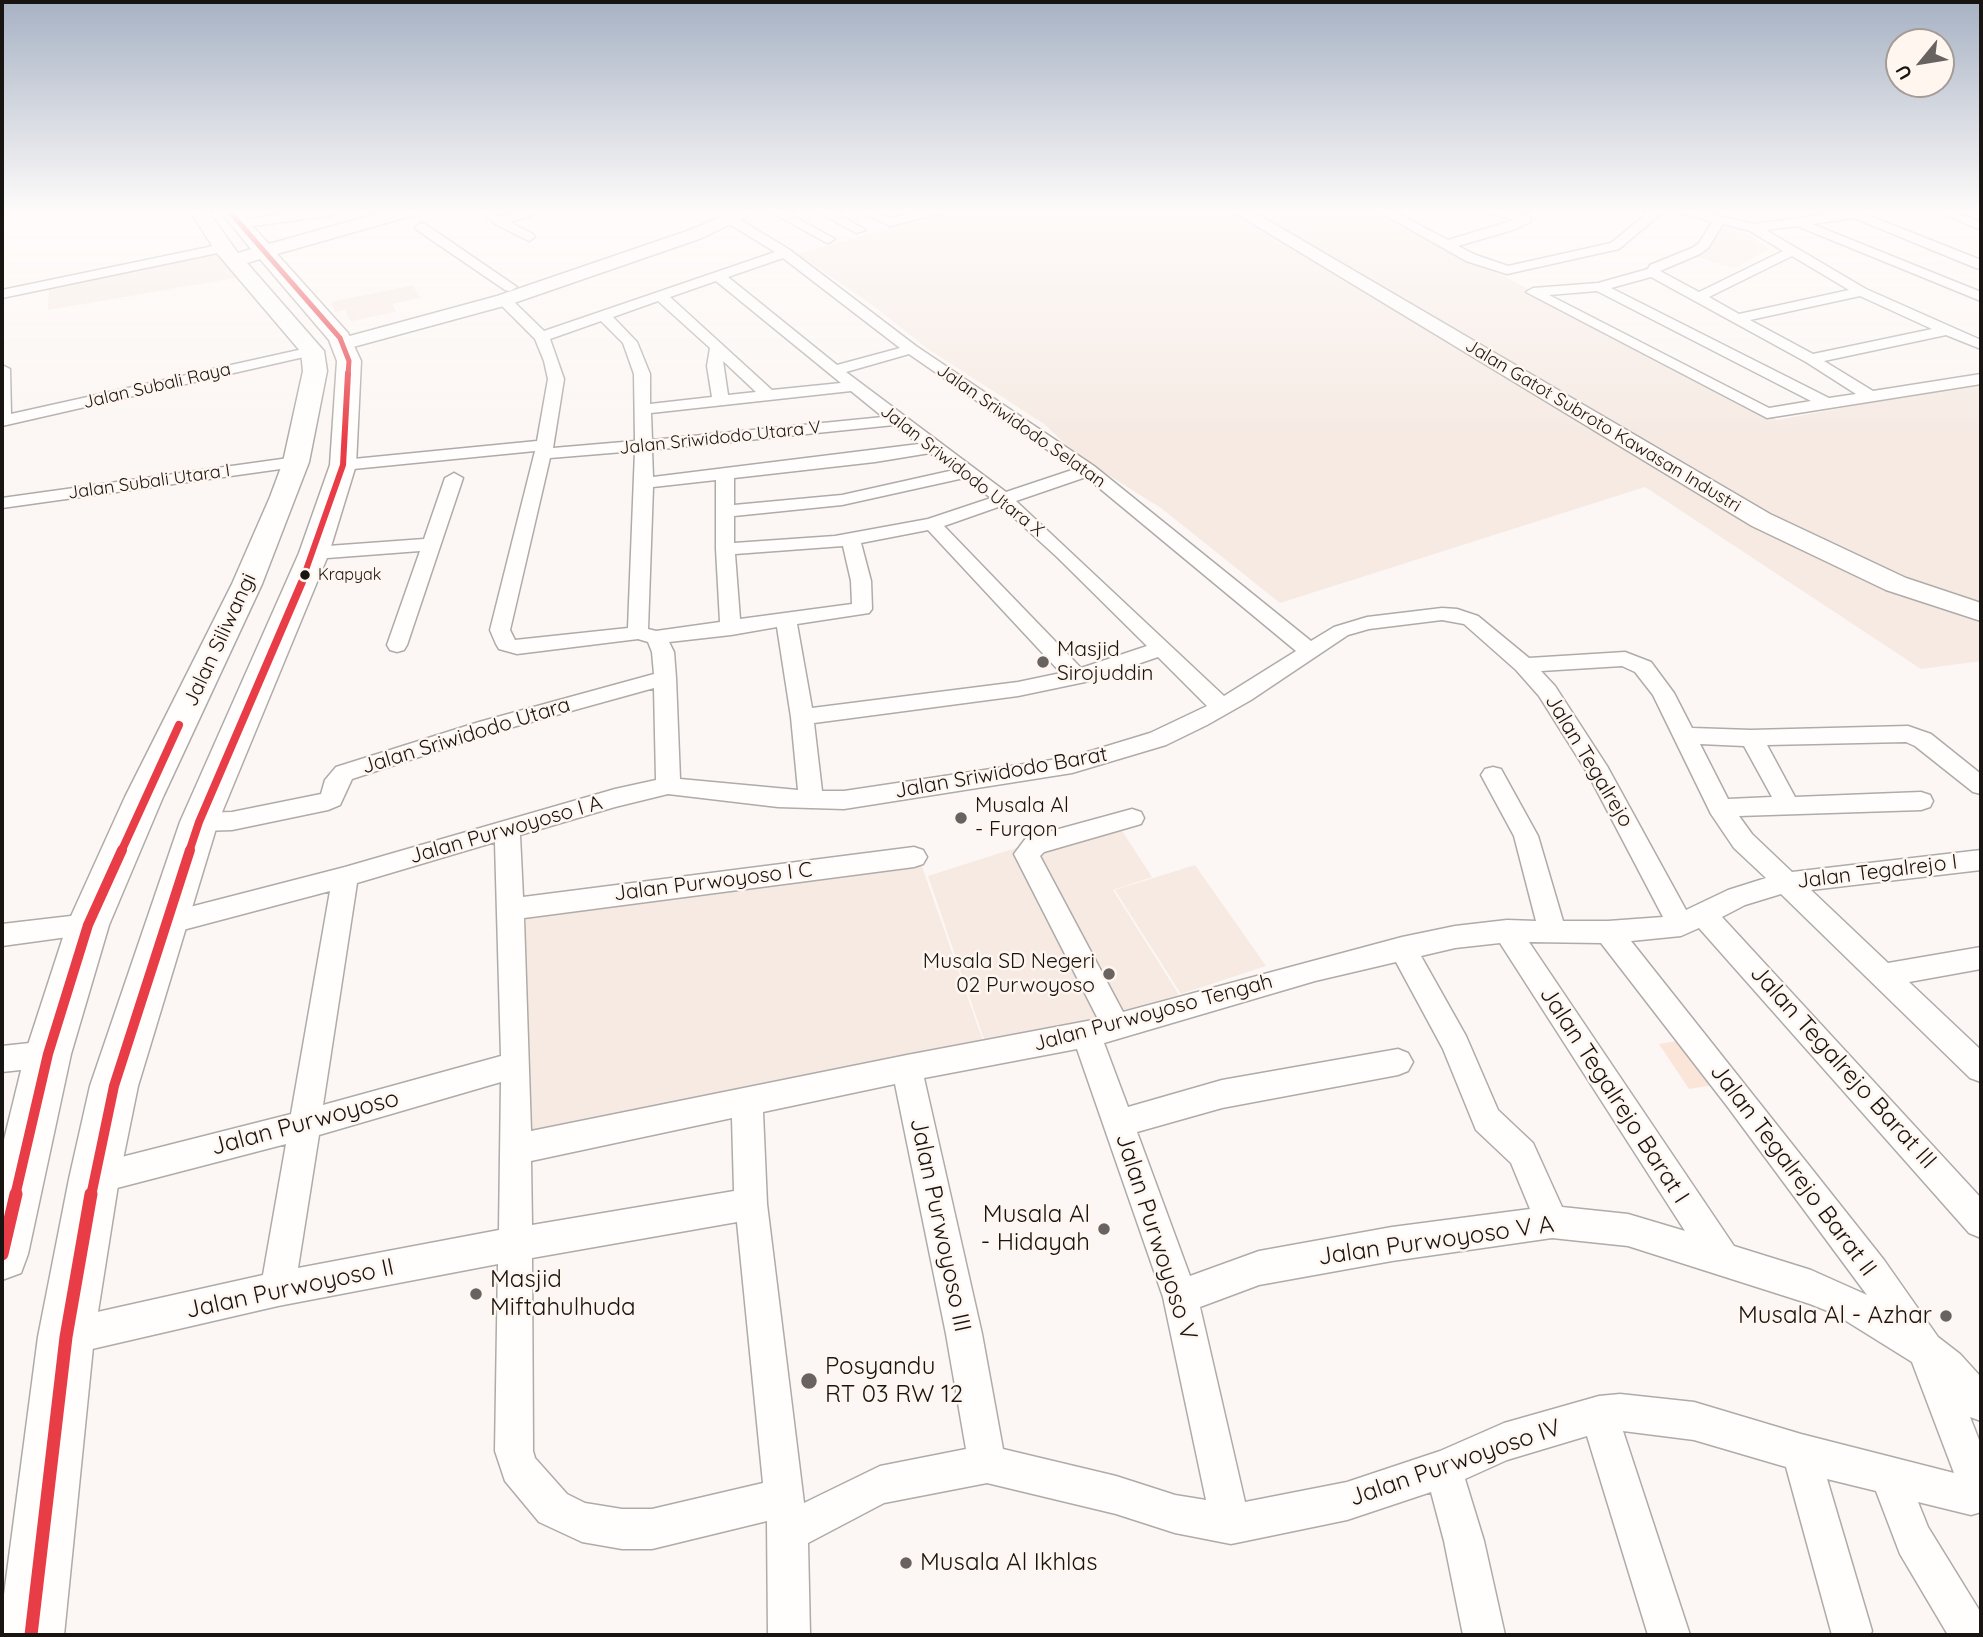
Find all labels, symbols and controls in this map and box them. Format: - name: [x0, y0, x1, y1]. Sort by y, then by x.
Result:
- north arrow: [1885, 28, 1955, 98]
- text: U: [1890, 61, 1917, 84]
- street label: Jalan Gatot Subroto Kawasan Industri: [1461, 335, 1745, 517]
- street label: Jalan Subali Raya: [81, 359, 233, 413]
- street label: Jalan Sriwidodo Selatan: [932, 359, 1110, 493]
- street label: Jalan Sriwidodo Utara X: [876, 400, 1048, 542]
- street label: Jalan Sriwidodo Utara V: [618, 417, 822, 459]
- street label: Jalan Subali Utara I: [67, 460, 231, 504]
- place label: Krapyak: [318, 565, 381, 585]
- marker: Krapyak: [298, 568, 312, 582]
- street label: Jalan Siliwangi: [178, 569, 262, 711]
- place label: Masjid Sirojuddin: [1057, 637, 1153, 687]
- marker: Masjid Sirojuddin: [1035, 654, 1051, 670]
- street label: Jalan Tegalrejo: [1539, 690, 1639, 832]
- street label: Jalan Sriwidodo Utara: [359, 692, 573, 780]
- street label: Jalan Sriwidodo Barat: [893, 742, 1109, 804]
- street label: Jalan Purwoyoso I A: [407, 790, 605, 870]
- place label: Musala Al - Furqon: [975, 793, 1069, 843]
- marker: Musala Al - Furqon: [953, 810, 969, 826]
- street label: Jalan Tegalrejo I: [1795, 850, 1959, 894]
- street label: Jalan Purwoyoso I C: [612, 857, 814, 907]
- place label: Musala SD Negeri 02 Purwoyoso: [923, 949, 1095, 999]
- street label: Jalan Tegalrejo Barat III: [1744, 959, 1942, 1175]
- marker: Musala SD Negeri 02 Purwoyoso: [1101, 966, 1117, 982]
- street label: Jalan Purwoyoso Tengah: [1031, 969, 1275, 1057]
- street label: Jalan Tegalrejo Barat I: [1533, 981, 1695, 1209]
- street label: Jalan Tegalrejo Barat II: [1704, 1058, 1882, 1282]
- street label: Jalan Purwoyoso: [208, 1084, 402, 1162]
- street label: Jalan Purwoyoso III: [903, 1115, 977, 1335]
- street label: Jalan Purwoyoso V: [1109, 1130, 1203, 1344]
- place label: Musala Al - Hidayah: [981, 1201, 1090, 1257]
- street label: Jalan Purwoyoso V A: [1316, 1210, 1556, 1272]
- marker: Musala Al - Hidayah: [1096, 1221, 1112, 1237]
- street label: Jalan Purwoyoso II: [183, 1253, 397, 1325]
- place label: Masjid Miftahulhuda: [490, 1266, 636, 1322]
- marker: Masjid Miftahulhuda: [468, 1286, 484, 1302]
- place label: Musala Al - Azhar: [1738, 1302, 1932, 1330]
- marker: Musala Al - Azhar: [1938, 1308, 1954, 1324]
- place label: Posyandu RT 03 RW 12: [825, 1353, 963, 1409]
- marker: Posyandu RT 03 RW 12: [799, 1371, 819, 1391]
- street label: Jalan Purwoyoso IV: [1345, 1413, 1565, 1513]
- place label: Musala Al Ikhlas: [920, 1549, 1097, 1577]
- marker: Musala Al Ikhlas: [898, 1555, 914, 1571]

